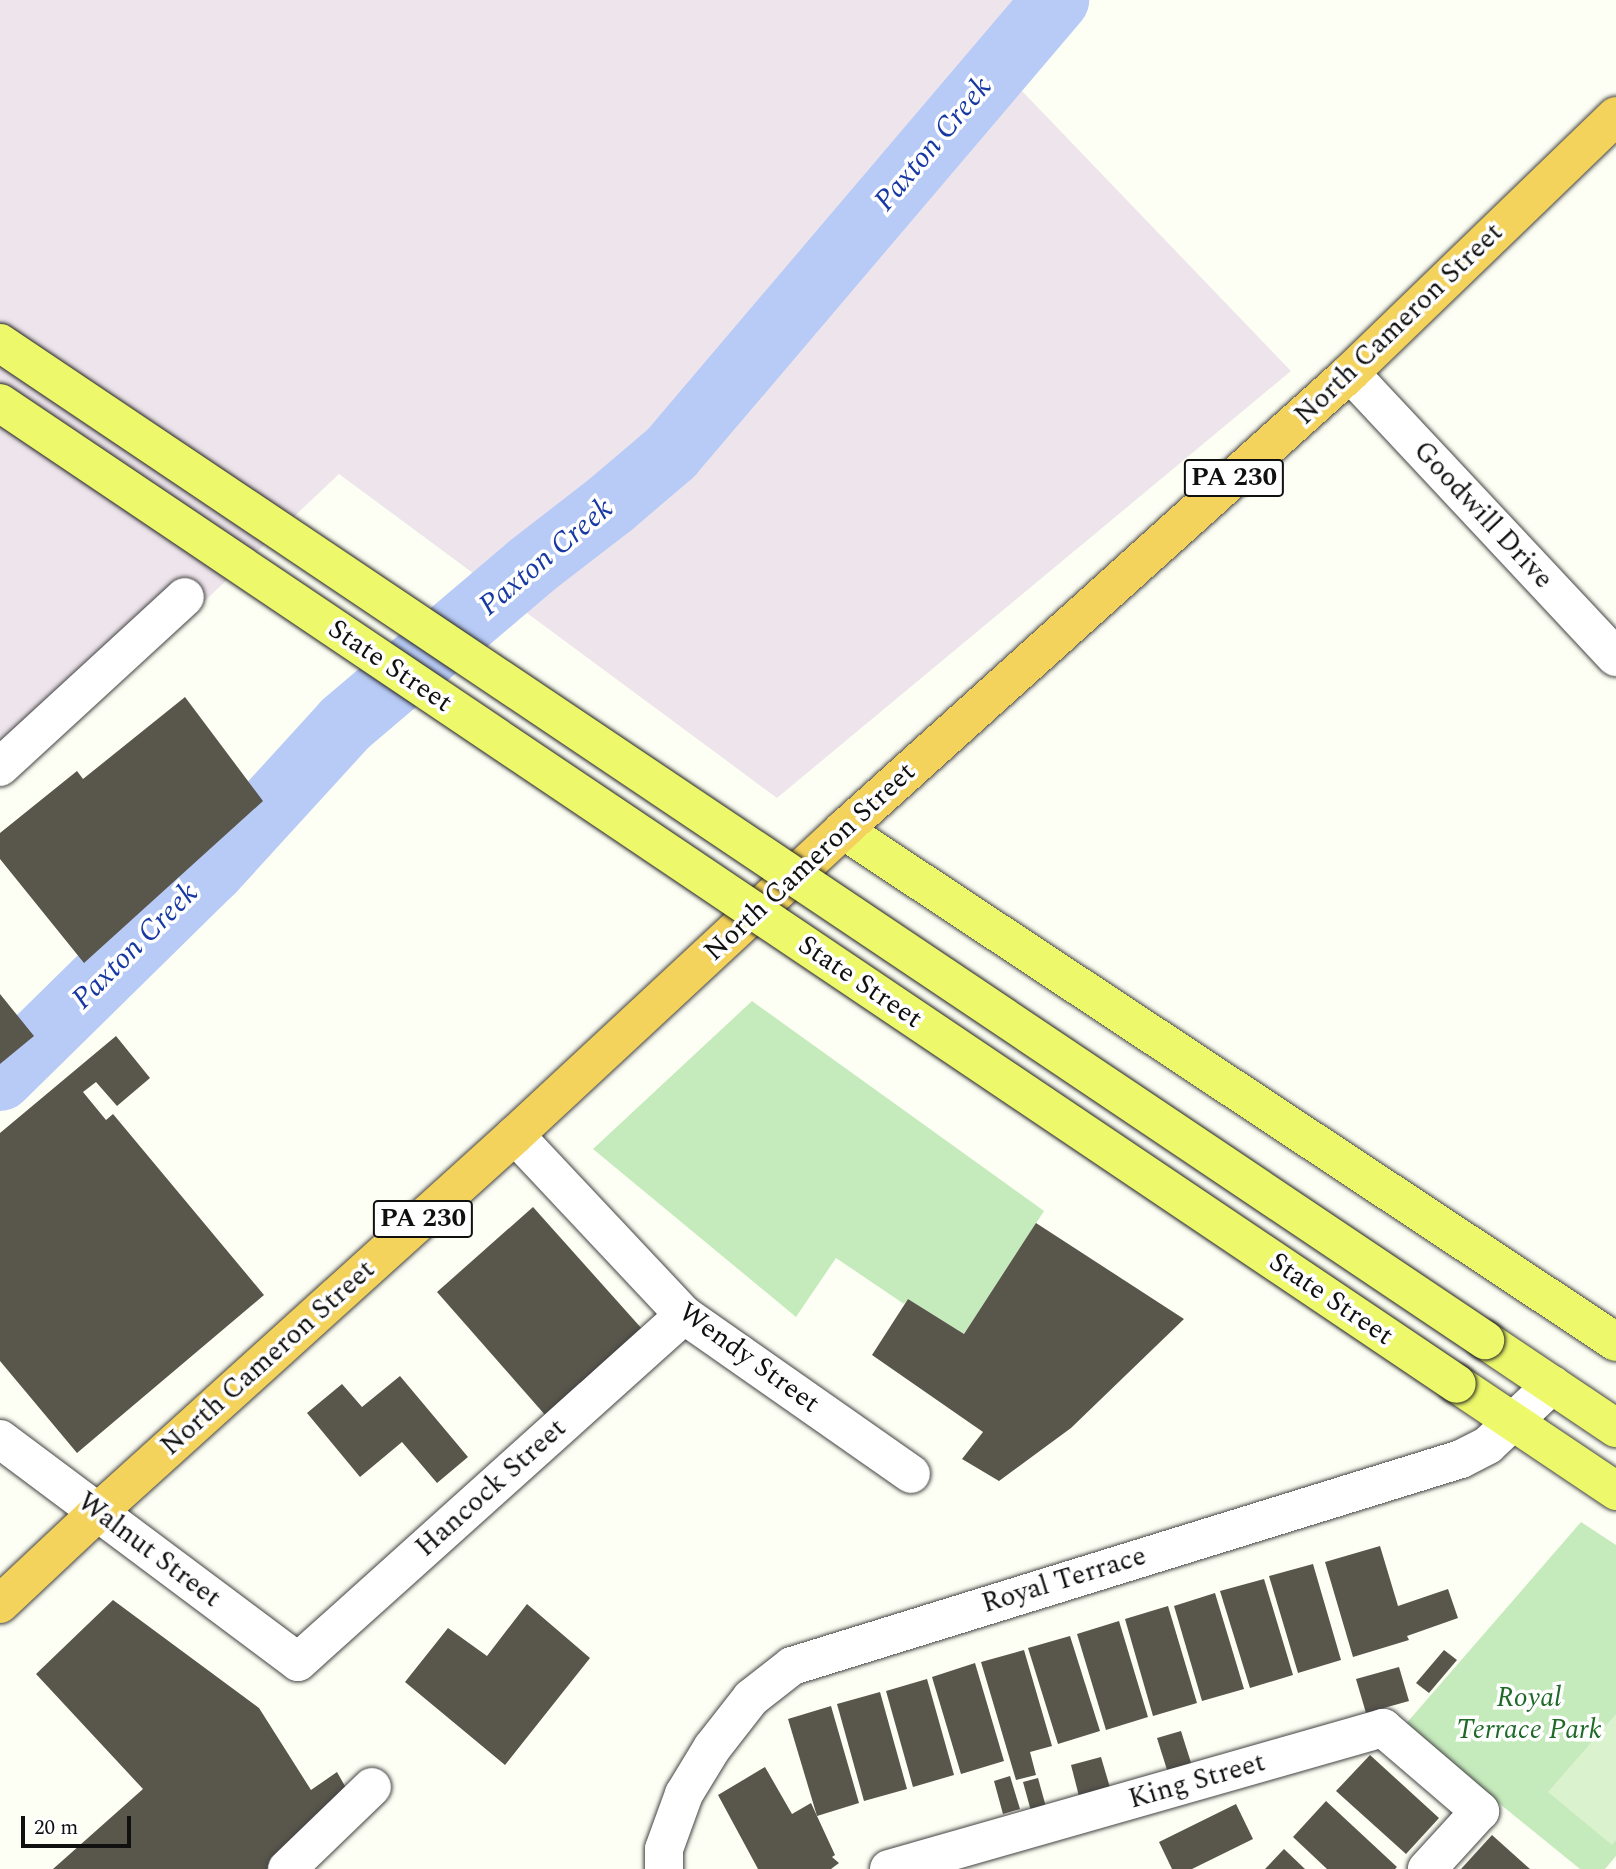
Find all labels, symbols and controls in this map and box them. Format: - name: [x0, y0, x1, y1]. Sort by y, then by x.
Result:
- water label: Paxton Creek: [867, 70, 999, 218]
- street label: North Cameron Street: [1288, 216, 1510, 432]
- street label: Goodwill Drive: [1406, 434, 1560, 596]
- road number: PA 230: [1183, 456, 1285, 500]
- water label: Paxton Creek: [472, 491, 620, 623]
- street label: State Street: [321, 612, 459, 720]
- street label: North Cameron Street: [697, 755, 923, 969]
- water label: Paxton Creek: [64, 875, 206, 1017]
- street label: State Street: [791, 928, 929, 1036]
- road number: PA 230: [372, 1196, 474, 1242]
- street label: State Street: [1262, 1245, 1400, 1353]
- street label: North Cameron Street: [154, 1253, 382, 1463]
- street label: Wendy Street: [672, 1296, 826, 1420]
- street label: Hancock Street: [409, 1412, 573, 1564]
- street label: Walnut Street: [71, 1485, 227, 1615]
- street label: Royal Terrace: [978, 1539, 1150, 1621]
- park label: Royal Terrace Park: [1456, 1681, 1602, 1747]
- street label: King Street: [1125, 1745, 1269, 1817]
- scale bar: [24, 1802, 135, 1846]
- text: 20 m: [34, 1812, 78, 1844]

